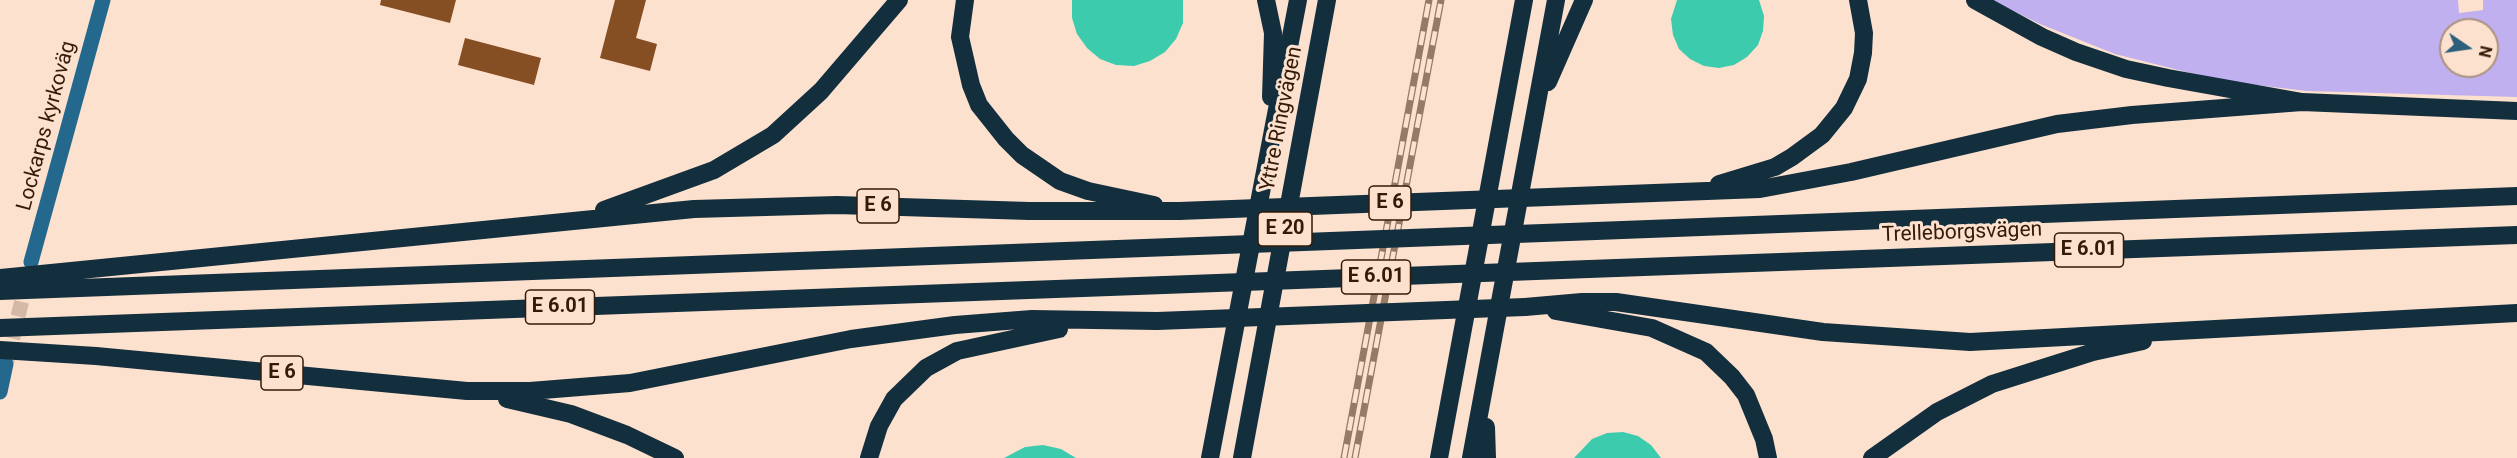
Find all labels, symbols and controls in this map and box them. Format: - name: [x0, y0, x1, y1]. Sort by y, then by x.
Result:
- north arrow: [2439, 18, 2499, 78]
- street label: Lockarps kyrkoväg: [12, 38, 82, 214]
- text: N: [2475, 44, 2496, 59]
- street label: Yttre Ringvägen: [1256, 45, 1308, 193]
- road number: E 6: [1369, 186, 1411, 220]
- road number: E 6: [857, 189, 899, 223]
- road number: E 20: [1258, 212, 1312, 246]
- street label: Trelleborgsvägen: [1881, 218, 2043, 248]
- road number: E 6.01: [2054, 233, 2124, 267]
- road number: E 6.01: [1342, 260, 1410, 294]
- road number: E 6.01: [526, 290, 594, 324]
- road number: E 6: [261, 356, 303, 390]

